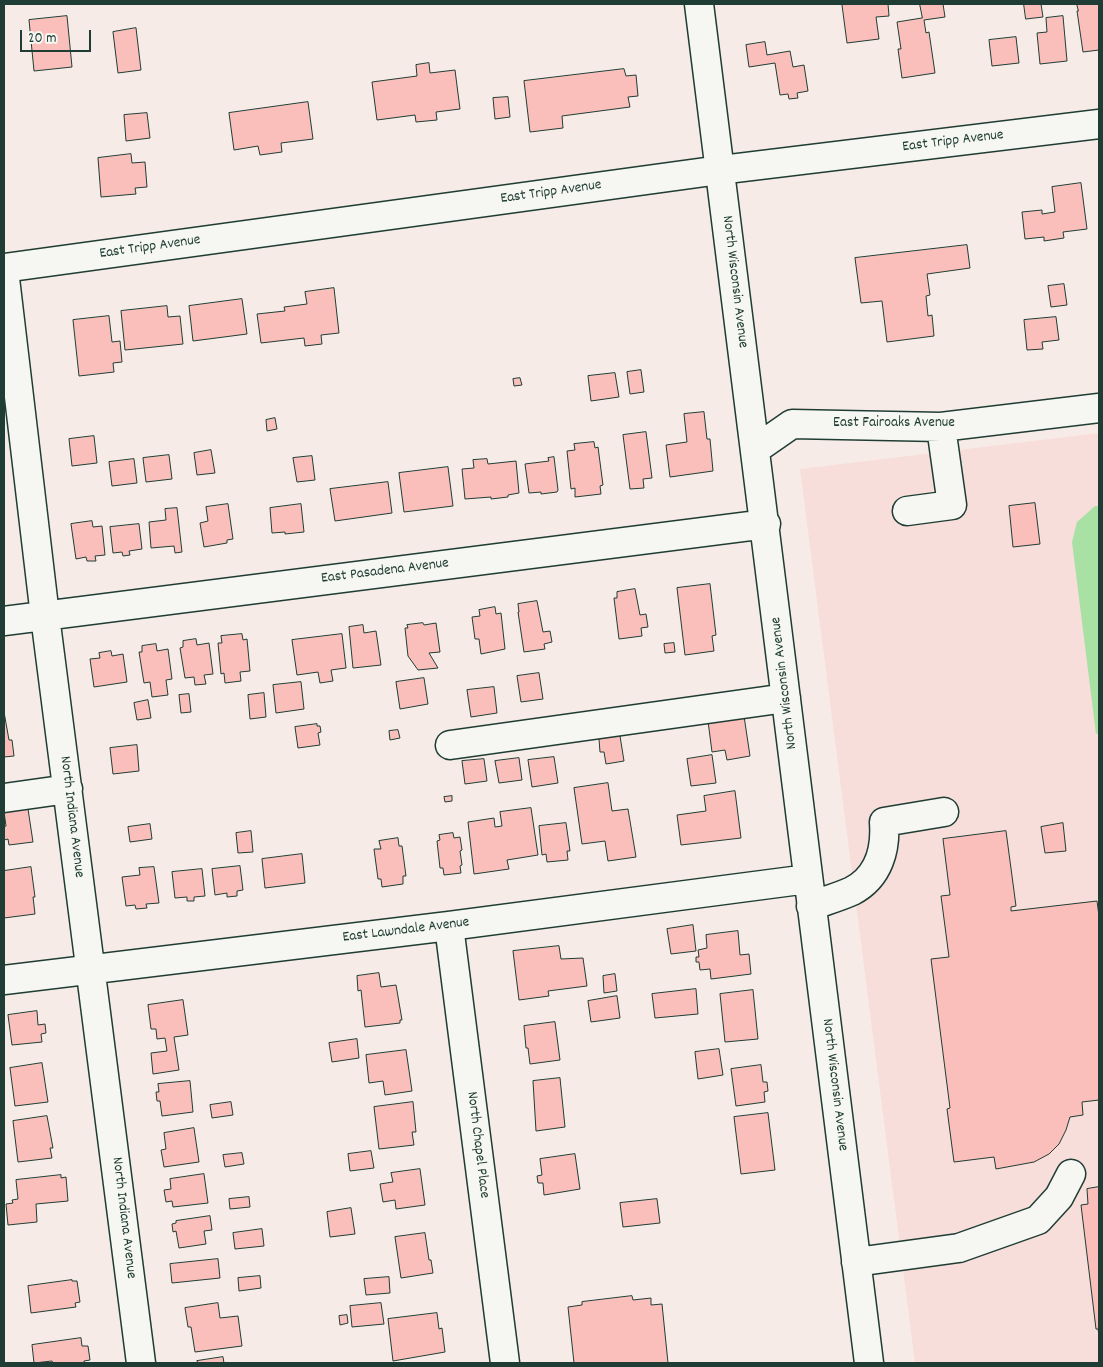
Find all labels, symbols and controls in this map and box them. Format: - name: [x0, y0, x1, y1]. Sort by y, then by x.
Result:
- scale bar: [22, 20, 94, 52]
- text: 20 m: [28, 28, 56, 50]
- street label: East Tripp Avenue: [901, 127, 1005, 157]
- street label: East Tripp Avenue: [499, 177, 603, 209]
- street label: North Wisconsin Avenue: [717, 215, 751, 349]
- street label: East Tripp Avenue: [98, 232, 202, 264]
- street label: East Fairoaks Avenue: [833, 415, 955, 433]
- street label: East Pasadena Avenue: [320, 555, 450, 589]
- street label: North Wisconsin Avenue: [768, 616, 802, 750]
- street label: North Indiana Avenue: [55, 755, 87, 879]
- street label: East Lawndale Avenue: [342, 914, 470, 948]
- street label: North Wisconsin Avenue: [817, 1018, 851, 1152]
- street label: North Chapel Place: [462, 1091, 492, 1199]
- street label: North Indiana Avenue: [107, 1156, 139, 1280]

